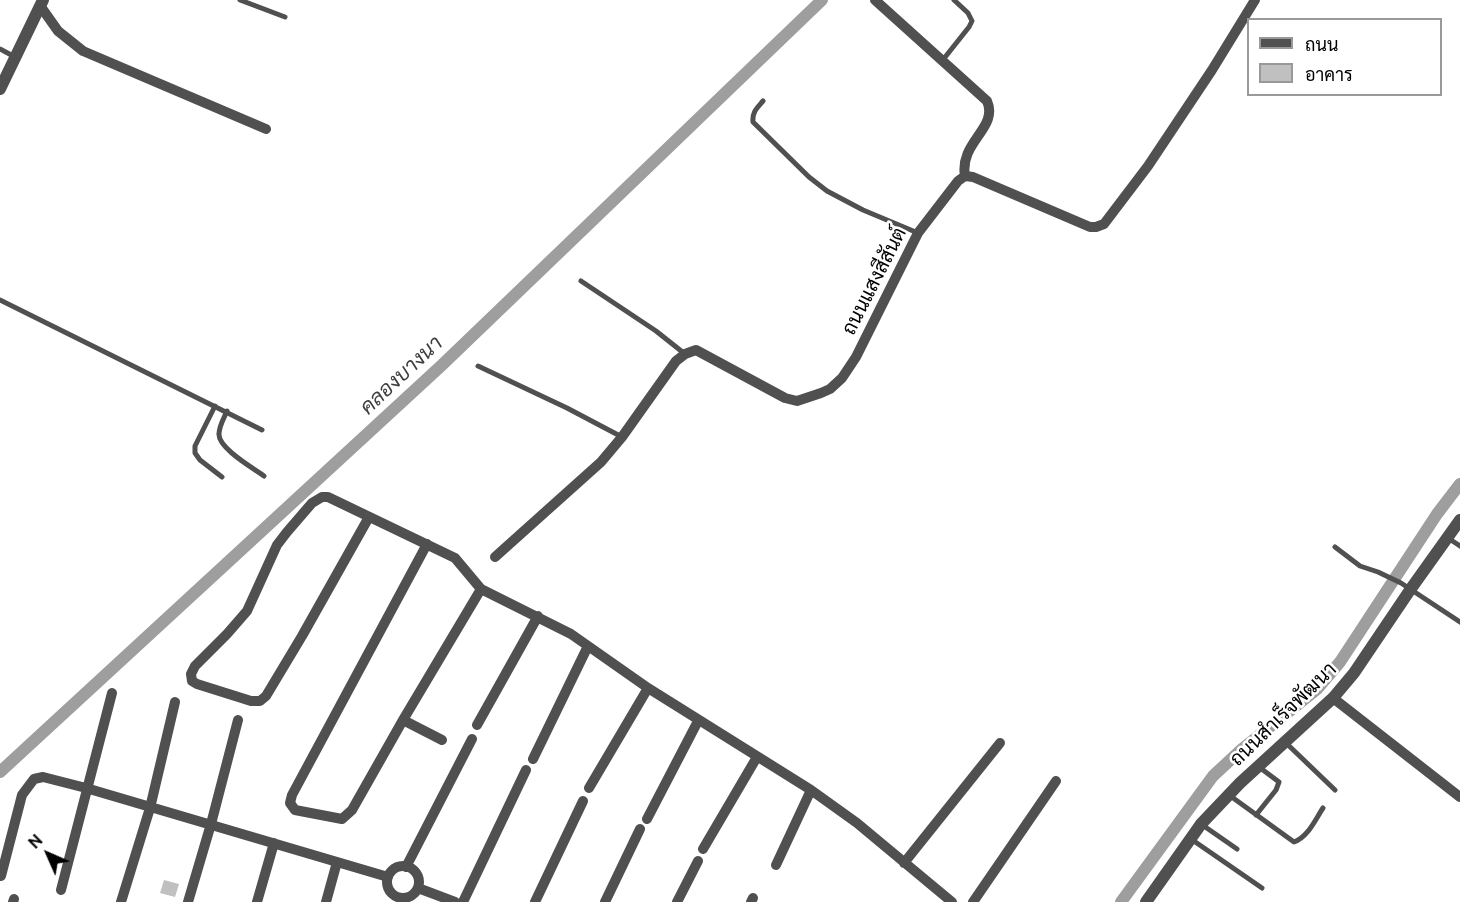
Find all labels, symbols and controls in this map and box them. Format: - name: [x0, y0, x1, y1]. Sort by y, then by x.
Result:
- legend: [1247, 18, 1442, 96]
- text: ถนน: [1305, 34, 1338, 54]
- text: อาคาร: [1305, 64, 1353, 84]
- street label: ถนนแสงสีสันต์: [837, 223, 911, 339]
- water label: คลองบางนา: [355, 330, 447, 420]
- street label: ถนนสำเร็จพัฒนา: [1225, 657, 1341, 771]
- north arrow: [18, 824, 78, 884]
- text: N: [25, 831, 46, 852]

